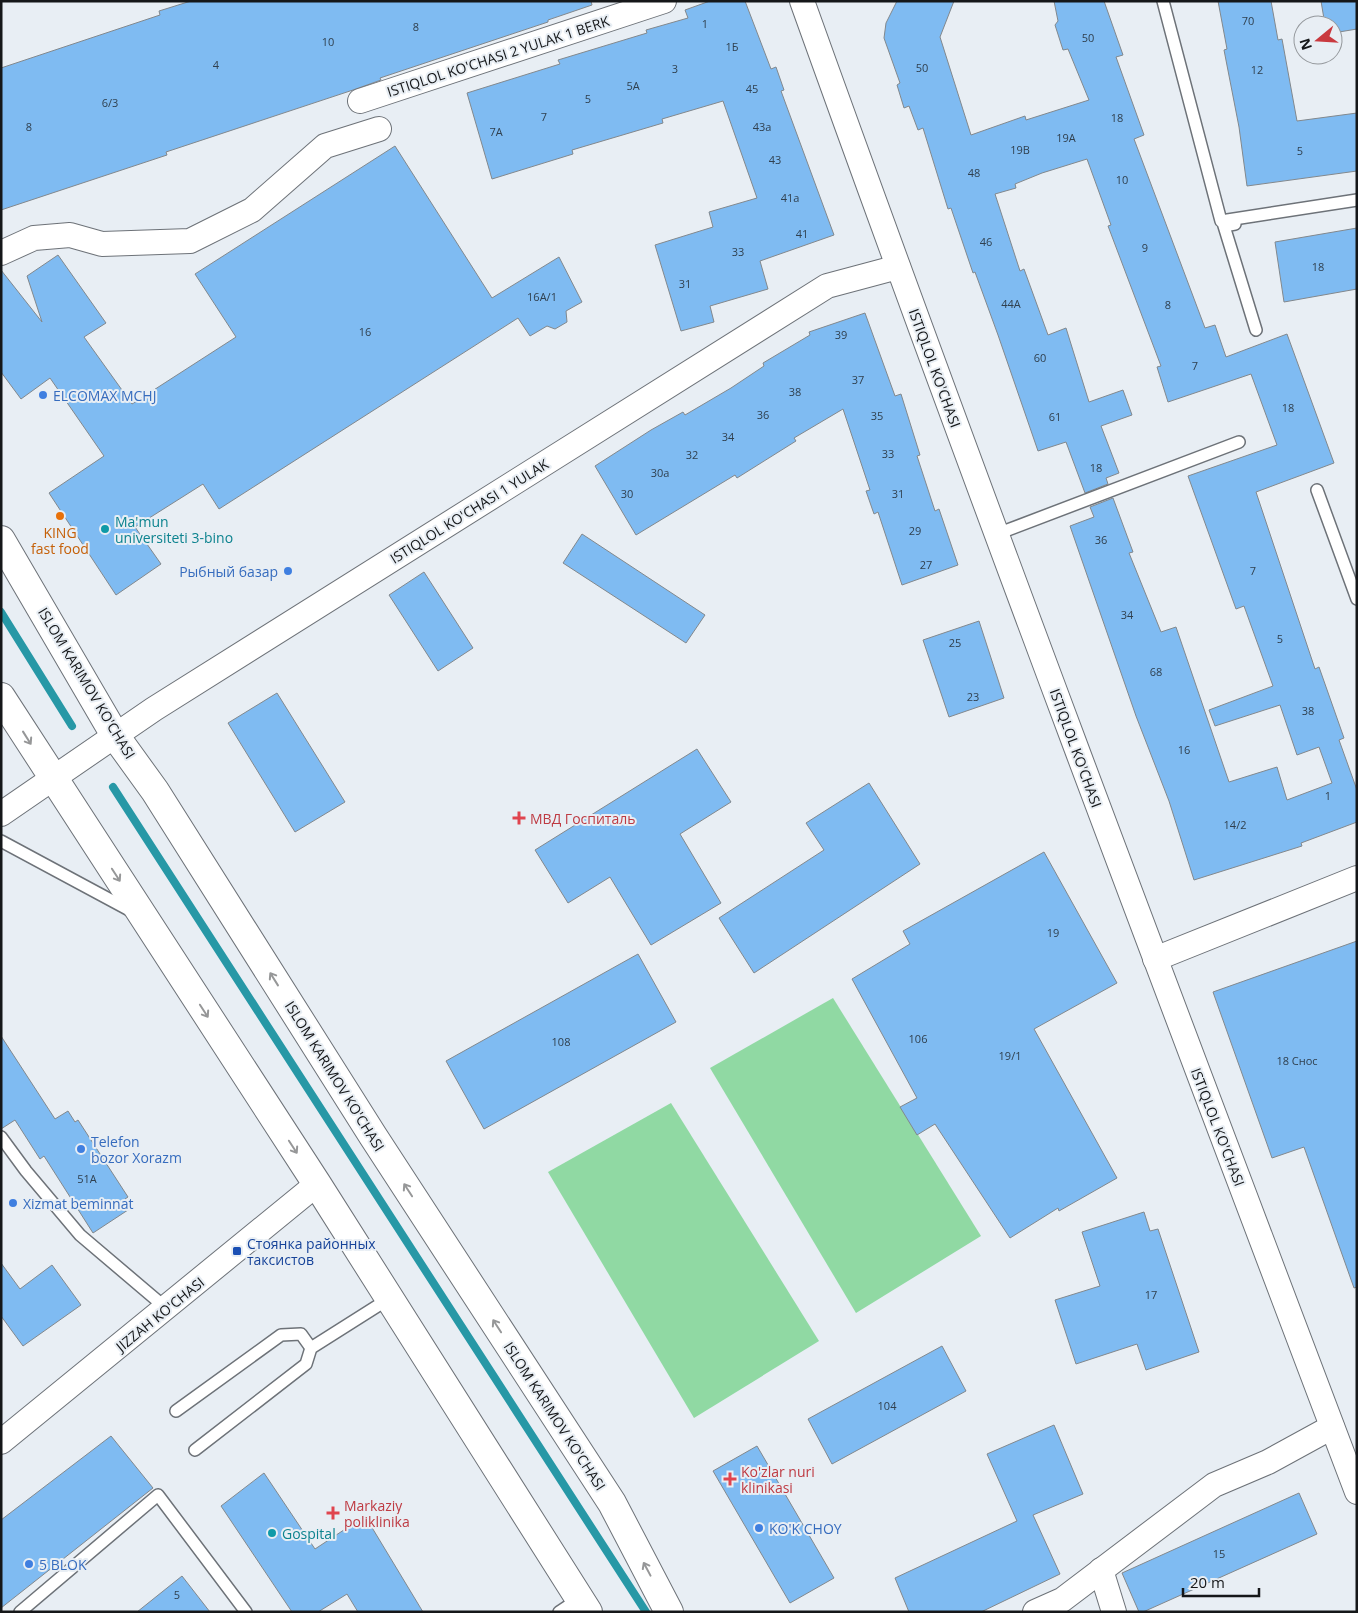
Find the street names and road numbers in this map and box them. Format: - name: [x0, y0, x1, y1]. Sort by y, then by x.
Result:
- street label: ISTIQLOL KO'CHASI 2 YULAK 1 BERK: [384, 11, 612, 101]
- street label: ISTIQLOL KO'CHASI: [905, 306, 965, 430]
- street label: ISTIQLOL KO'CHASI 1 YULAK: [386, 454, 552, 568]
- street label: ISLOM KARIMOV KO'CHASI: [34, 604, 140, 762]
- street label: ISTIQLOL KO'CHASI: [1046, 686, 1106, 810]
- street label: ISLOM KARIMOV KO'CHASI: [281, 997, 389, 1155]
- street label: ISTIQLOL KO'CHASI: [1187, 1065, 1249, 1189]
- street label: JIZZAH KO'CHASI: [110, 1272, 208, 1357]
- street label: ISLOM KARIMOV KO'CHASI: [500, 1338, 610, 1494]

